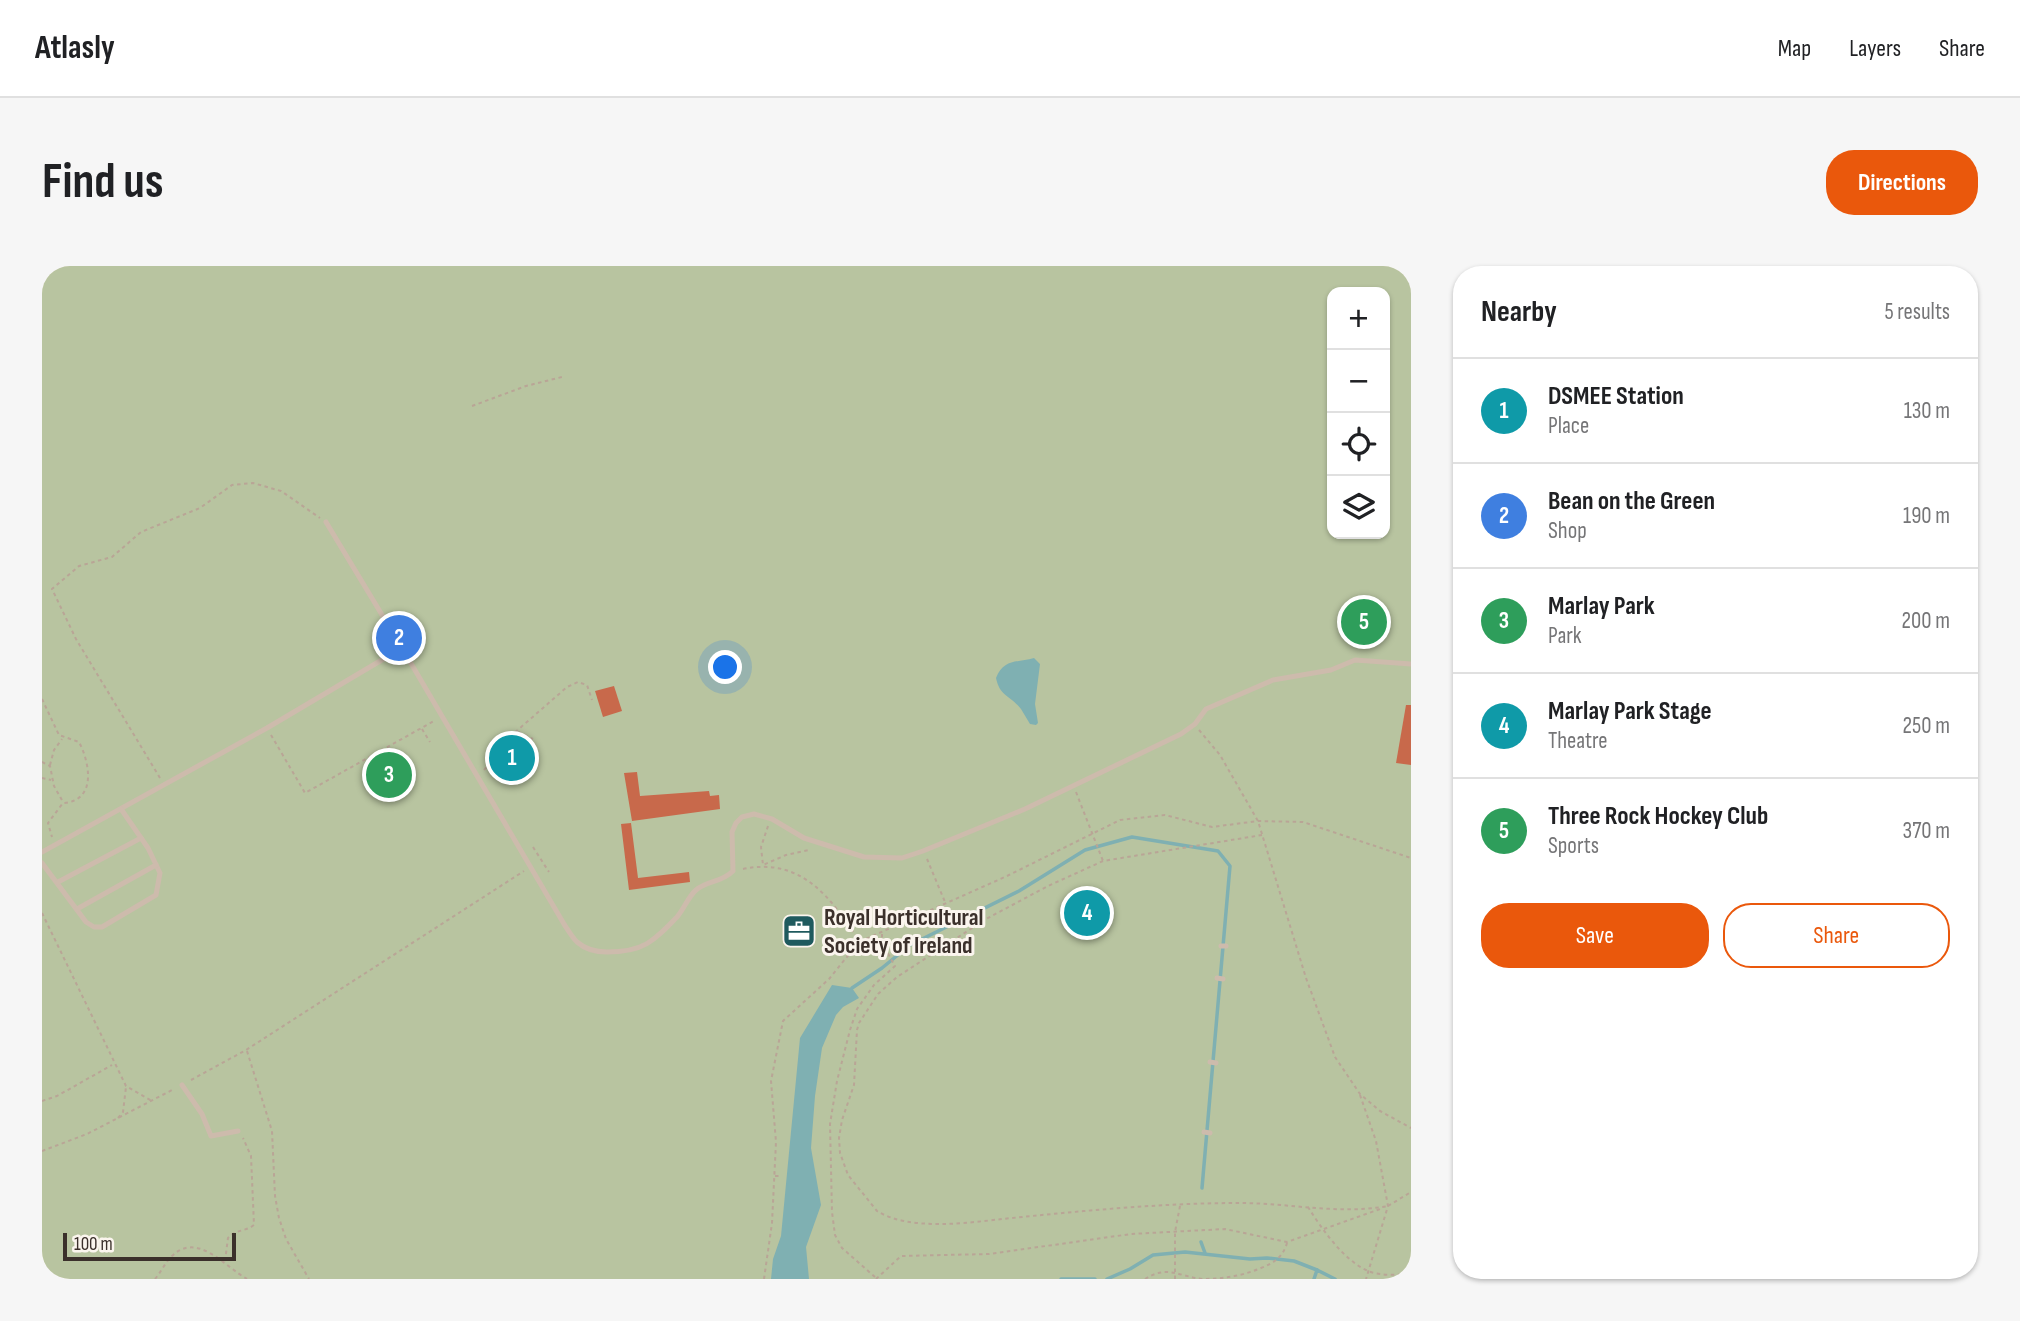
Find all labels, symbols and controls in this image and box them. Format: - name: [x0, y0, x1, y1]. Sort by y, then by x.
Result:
- text: Atlasly: [35, 28, 115, 68]
- text: Map: [1778, 34, 1811, 63]
- text: Layers: [1849, 34, 1901, 63]
- text: Share: [1939, 34, 1985, 63]
- button: Directions: [1826, 150, 1978, 215]
- text: Find us: [42, 153, 164, 212]
- map controls: [1327, 287, 1390, 539]
- button: +: [1327, 287, 1390, 350]
- text: Nearby: [1481, 294, 1557, 330]
- text: 5 results: [1884, 298, 1950, 326]
- button: −: [1327, 350, 1390, 413]
- text: DSMEE Station: [1548, 381, 1684, 412]
- text: 1: [1499, 397, 1509, 425]
- text: 130 m: [1904, 397, 1950, 425]
- text: Place: [1548, 412, 1589, 440]
- button: locate: [1327, 413, 1390, 476]
- button: layers: [1327, 476, 1390, 539]
- text: Bean on the Green: [1548, 486, 1715, 517]
- text: 2: [1499, 502, 1509, 530]
- text: 190 m: [1903, 502, 1950, 530]
- text: Shop: [1548, 517, 1587, 545]
- text: Marlay Park: [1548, 591, 1655, 622]
- pin: 5: [1341, 596, 1387, 648]
- text: 3: [1499, 607, 1509, 635]
- text: 200 m: [1902, 607, 1950, 635]
- pin: 2: [376, 612, 422, 664]
- text: Park: [1548, 622, 1582, 650]
- your location: [708, 650, 742, 684]
- text: Marlay Park Stage: [1548, 696, 1712, 727]
- text: 4: [1499, 712, 1509, 740]
- text: 250 m: [1903, 712, 1950, 740]
- text: Theatre: [1548, 727, 1608, 755]
- pin: 1: [489, 732, 535, 784]
- pin: 3: [366, 749, 412, 801]
- text: Three Rock Hockey Club: [1548, 801, 1768, 832]
- text: 5: [1499, 817, 1509, 845]
- text: 370 m: [1903, 817, 1950, 845]
- text: Sports: [1548, 832, 1599, 860]
- pin: 4: [1064, 887, 1110, 939]
- place label: Royal Horticultural Society of Ireland: [824, 903, 983, 960]
- button: Save: [1481, 903, 1709, 968]
- button: Share: [1723, 903, 1950, 968]
- office icon: Royal Horticultural Society of Ireland: [780, 912, 818, 950]
- scale bar: [63, 1230, 236, 1262]
- text: 100 m: [74, 1233, 113, 1256]

